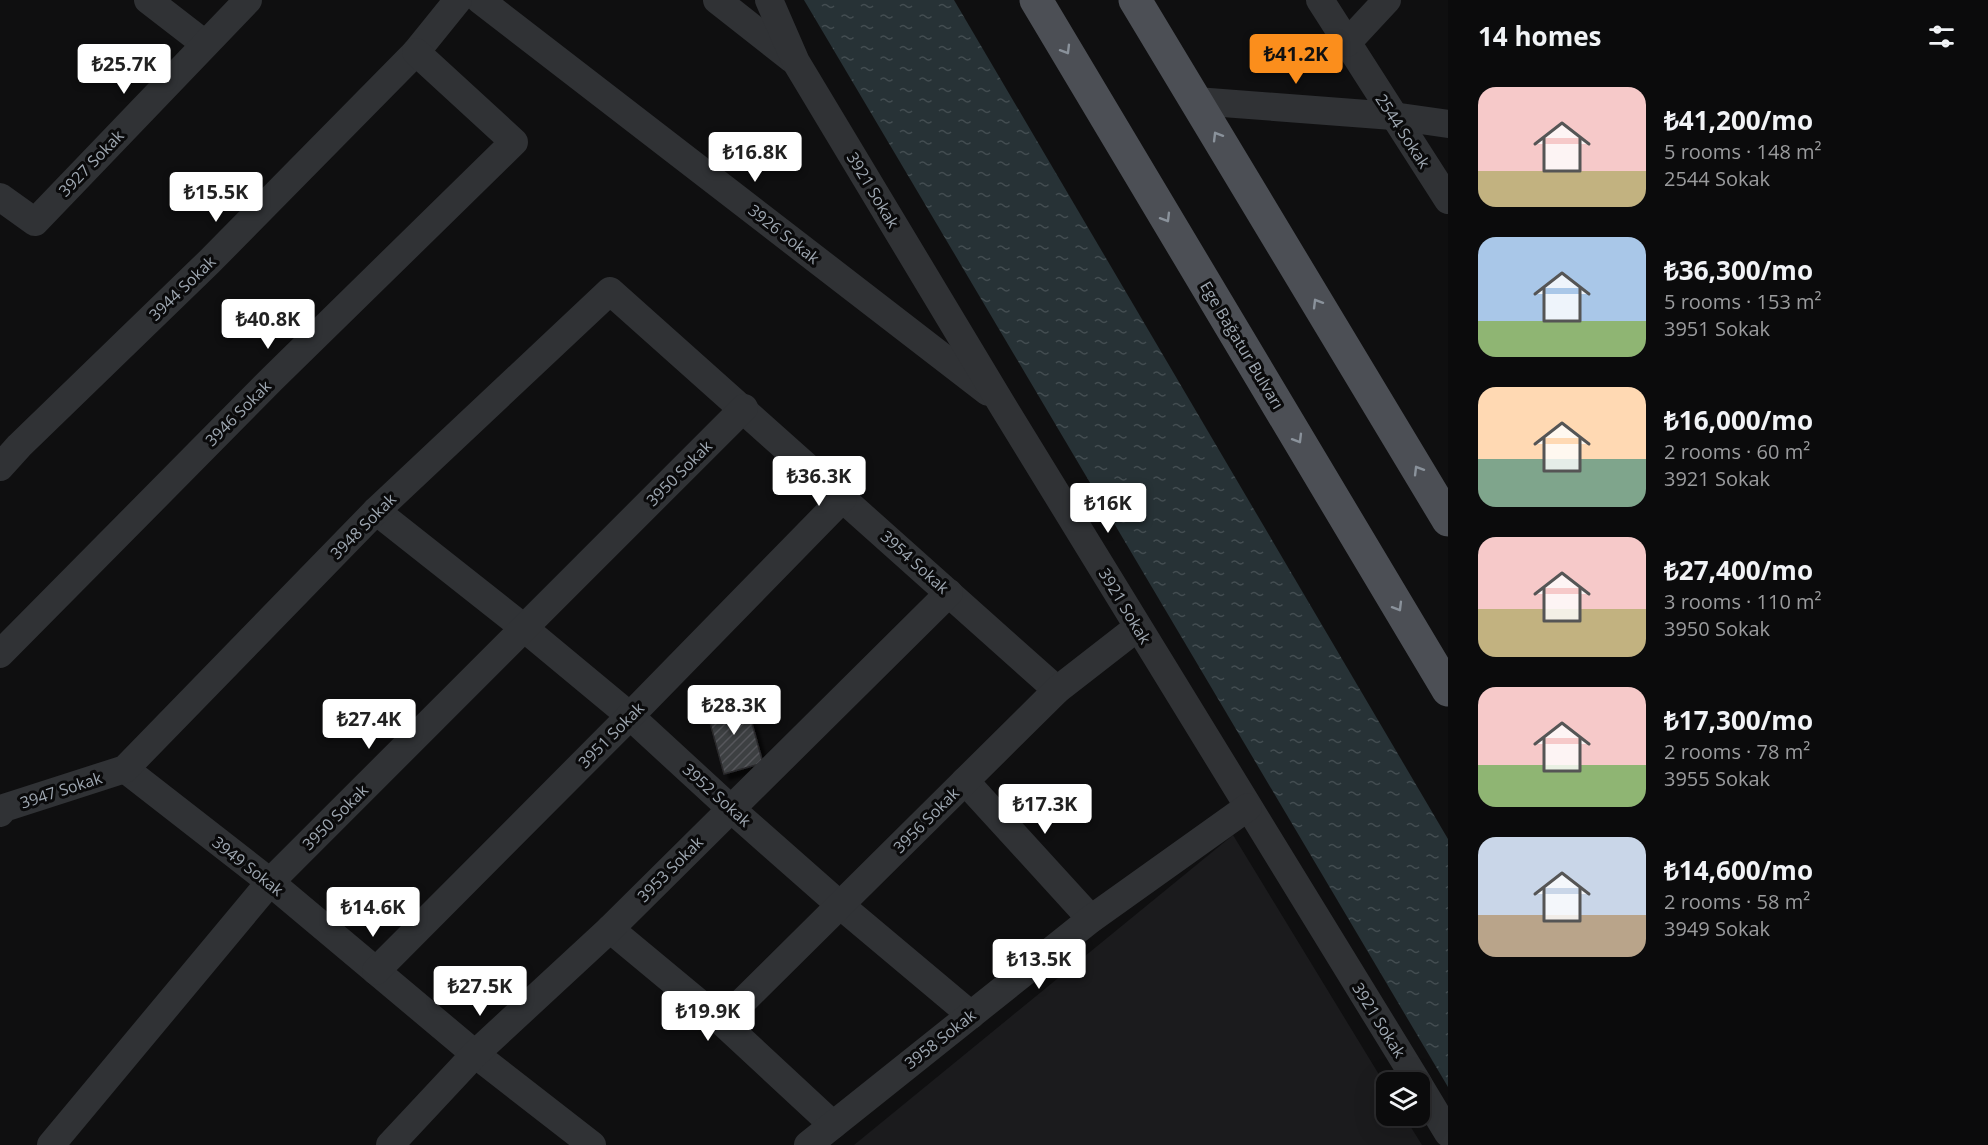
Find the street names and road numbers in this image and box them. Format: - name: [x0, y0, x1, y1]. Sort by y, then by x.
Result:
- street label: 2544 Sokak: [1371, 89, 1436, 173]
- street label: 3927 Sokak: [54, 124, 129, 201]
- street label: 3921 Sokak: [842, 148, 905, 233]
- street label: 3926 Sokak: [744, 199, 825, 269]
- street label: 3944 Sokak: [144, 250, 221, 325]
- street label: Ege Bağatur Bulvarı: [1195, 277, 1289, 413]
- street label: 3946 Sokak: [200, 375, 276, 451]
- street label: 3950 Sokak: [641, 435, 717, 511]
- street label: 3948 Sokak: [325, 488, 401, 564]
- street label: 3954 Sokak: [876, 525, 954, 599]
- street label: 3921 Sokak: [1094, 564, 1157, 649]
- street label: 3951 Sokak: [573, 697, 649, 773]
- street label: 3952 Sokak: [678, 758, 756, 832]
- street label: 3947 Sokak: [17, 766, 105, 814]
- street label: 3950 Sokak: [297, 779, 373, 855]
- street label: 3956 Sokak: [888, 782, 964, 858]
- street label: 3949 Sokak: [208, 831, 289, 901]
- street label: 3953 Sokak: [632, 831, 708, 907]
- street label: 3921 Sokak: [1347, 978, 1411, 1062]
- street label: 3958 Sokak: [900, 1004, 981, 1074]

